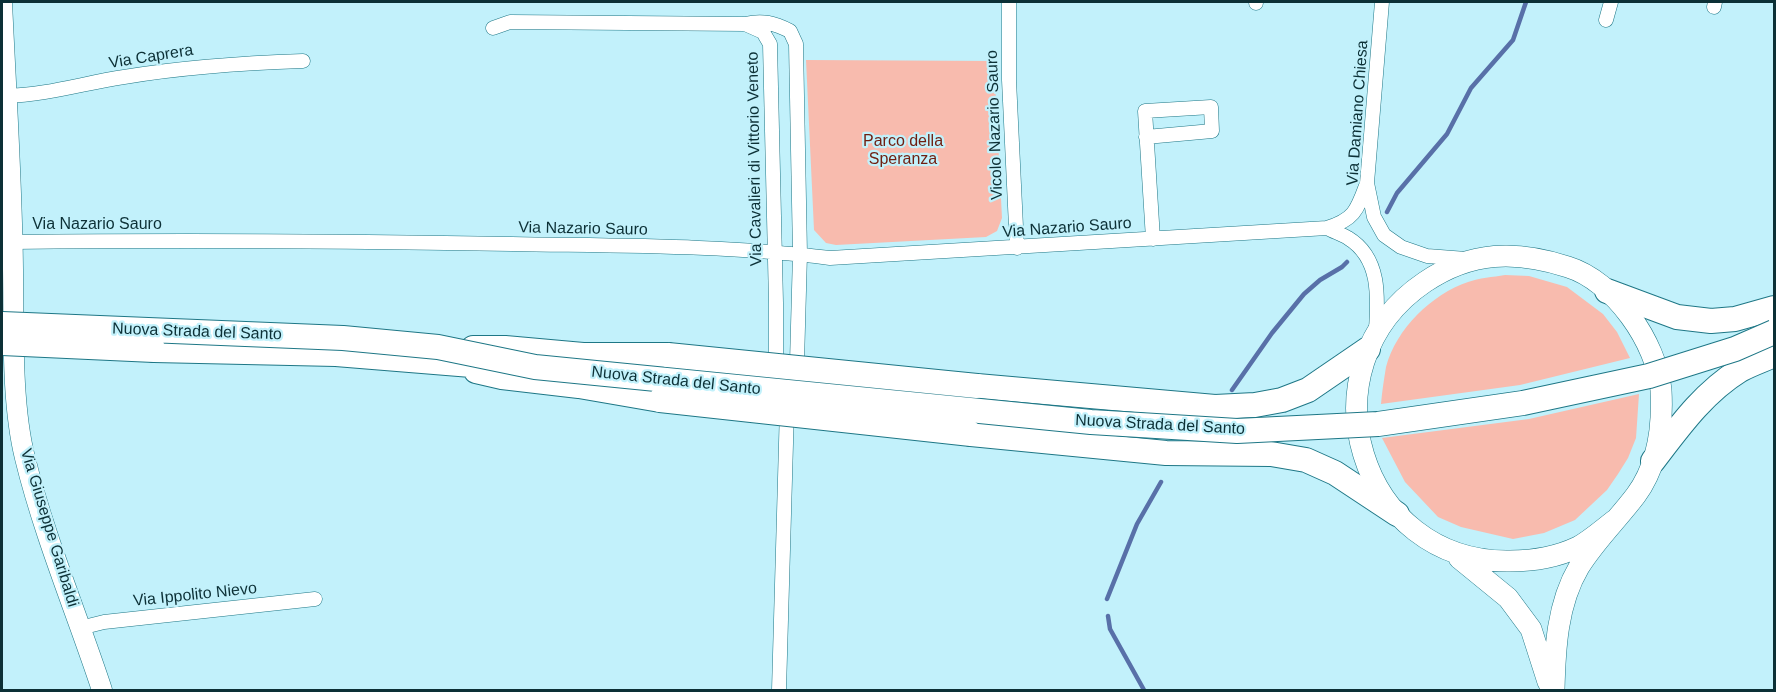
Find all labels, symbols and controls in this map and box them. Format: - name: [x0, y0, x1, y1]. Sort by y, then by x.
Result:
- street label: Via Damiano Chiesa: [1343, 40, 1373, 186]
- street label: Via Caprera: [107, 41, 195, 73]
- street label: Vicolo Nazario Sauro: [983, 50, 1007, 200]
- street label: Via Cavalieri di Vittorio Veneto: [744, 52, 766, 266]
- park label: Parco della Speranza: [863, 132, 943, 170]
- street label: Via Nazario Sauro: [1002, 214, 1132, 242]
- street label: Via Nazario Sauro: [32, 215, 162, 235]
- street label: Via Nazario Sauro: [518, 218, 648, 240]
- street label: Nuova Strada del Santo: [112, 319, 282, 345]
- street label: Nuova Strada del Santo: [591, 363, 761, 399]
- street label: Nuova Strada del Santo: [1075, 411, 1245, 439]
- street label: Via Giuseppe Garibaldi: [16, 447, 82, 609]
- street label: Via Ippolito Nievo: [132, 579, 258, 611]

